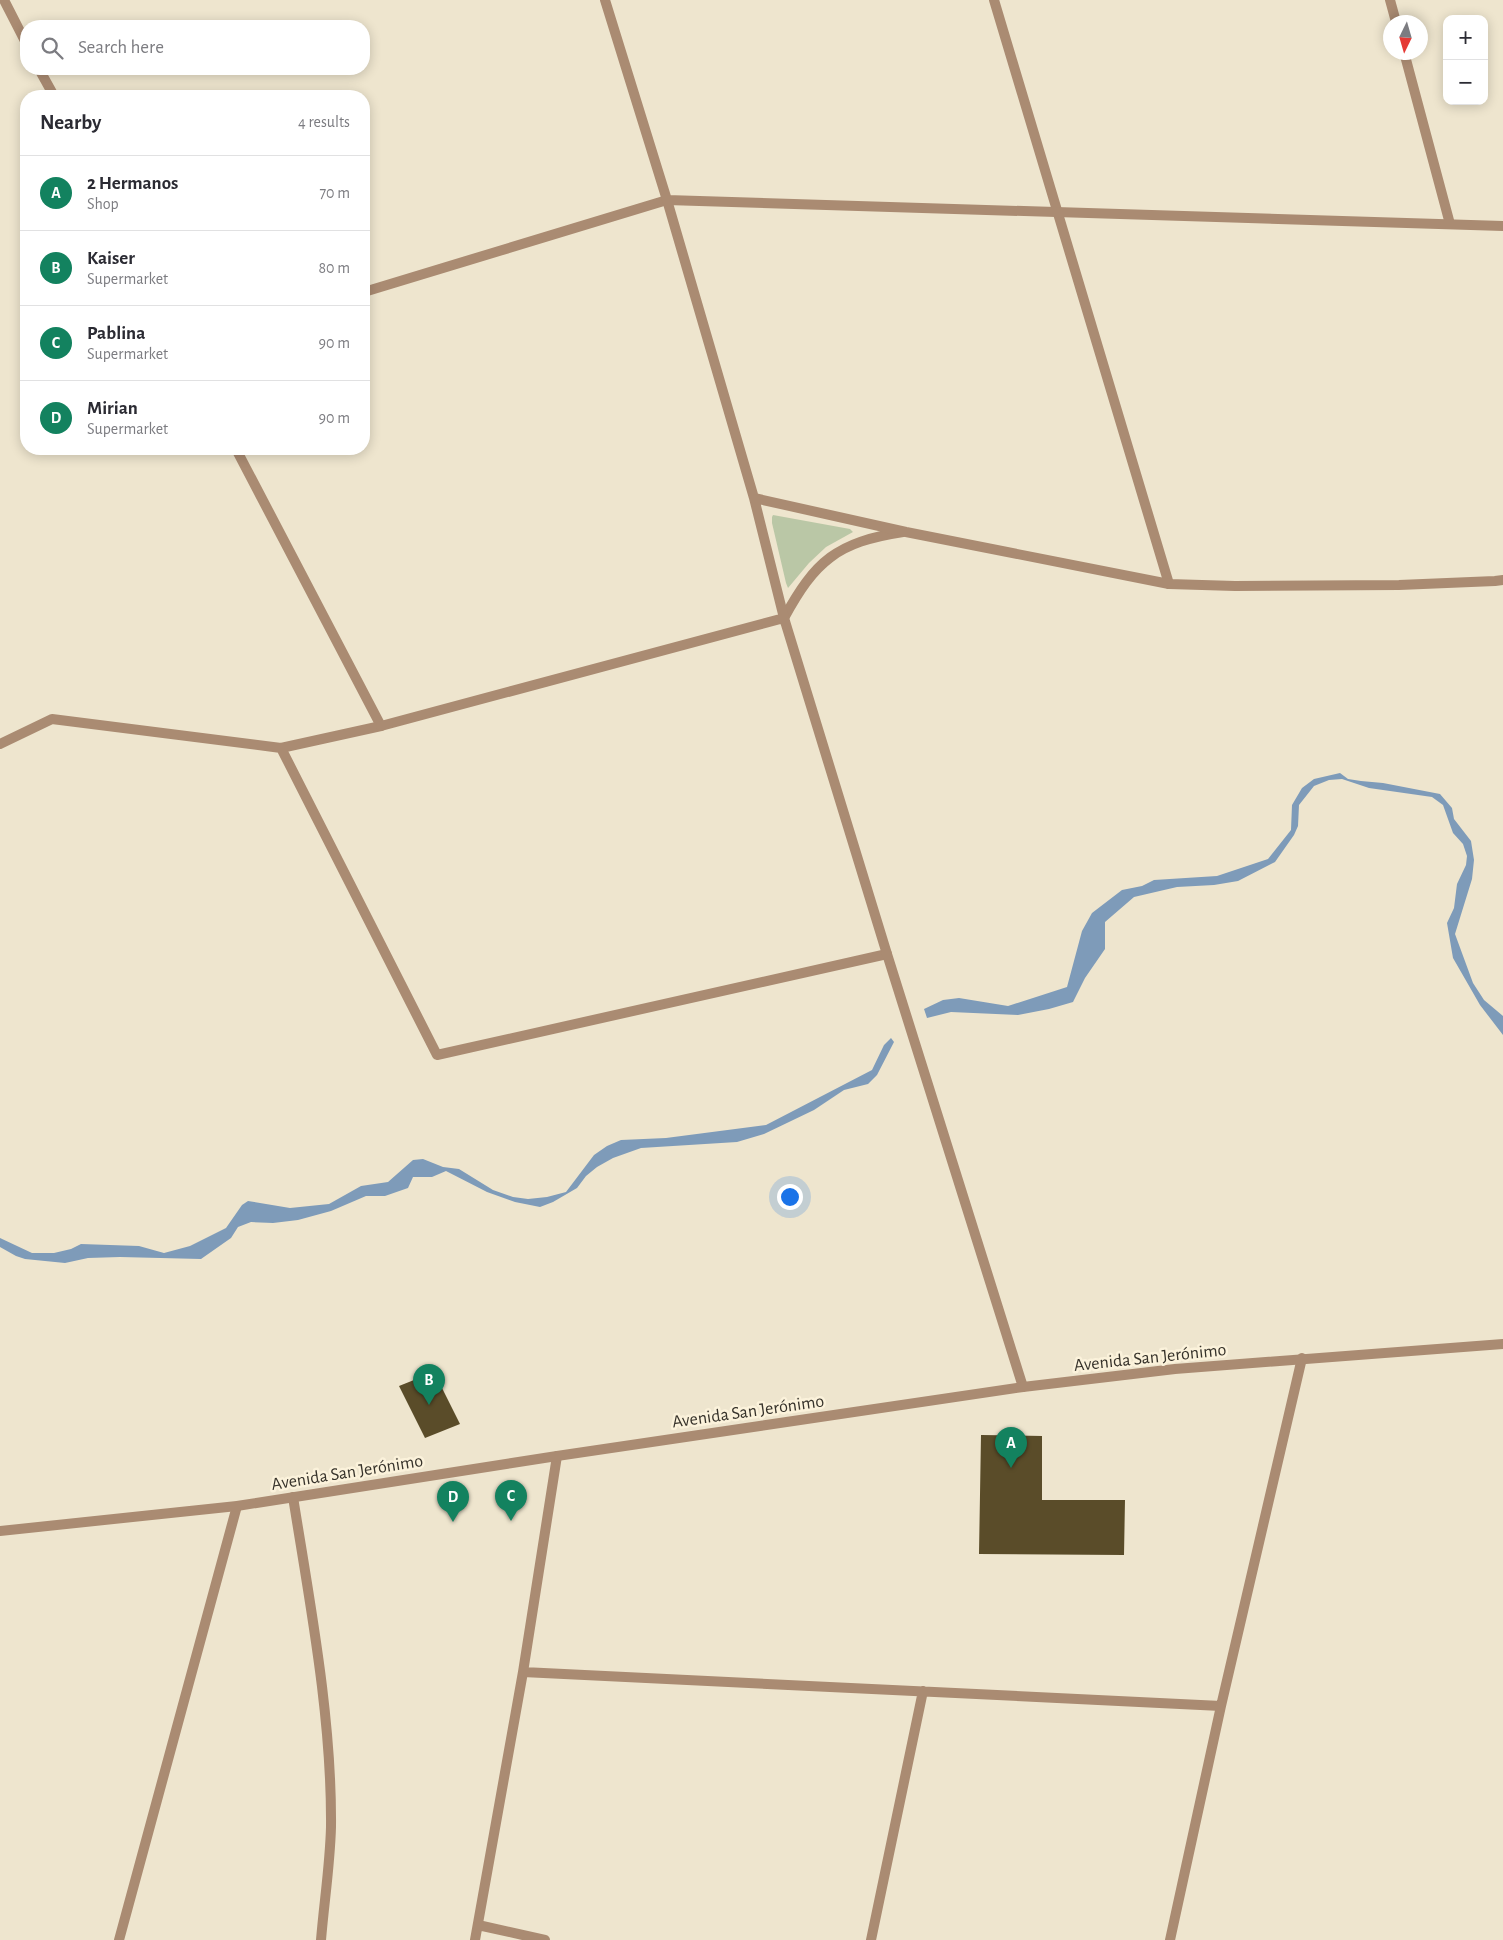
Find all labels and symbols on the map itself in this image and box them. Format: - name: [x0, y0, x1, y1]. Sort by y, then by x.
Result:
- north arrow: [1383, 15, 1428, 60]
- your location: [777, 1184, 803, 1210]
- street label: Avenida San Jerónimo: [1073, 1341, 1227, 1375]
- pin: B: [413, 1364, 445, 1405]
- street label: Avenida San Jerónimo: [671, 1392, 825, 1432]
- pin: A: [995, 1427, 1027, 1468]
- street label: Avenida San Jerónimo: [270, 1452, 424, 1494]
- pin: C: [495, 1480, 527, 1521]
- pin: D: [437, 1481, 469, 1522]

